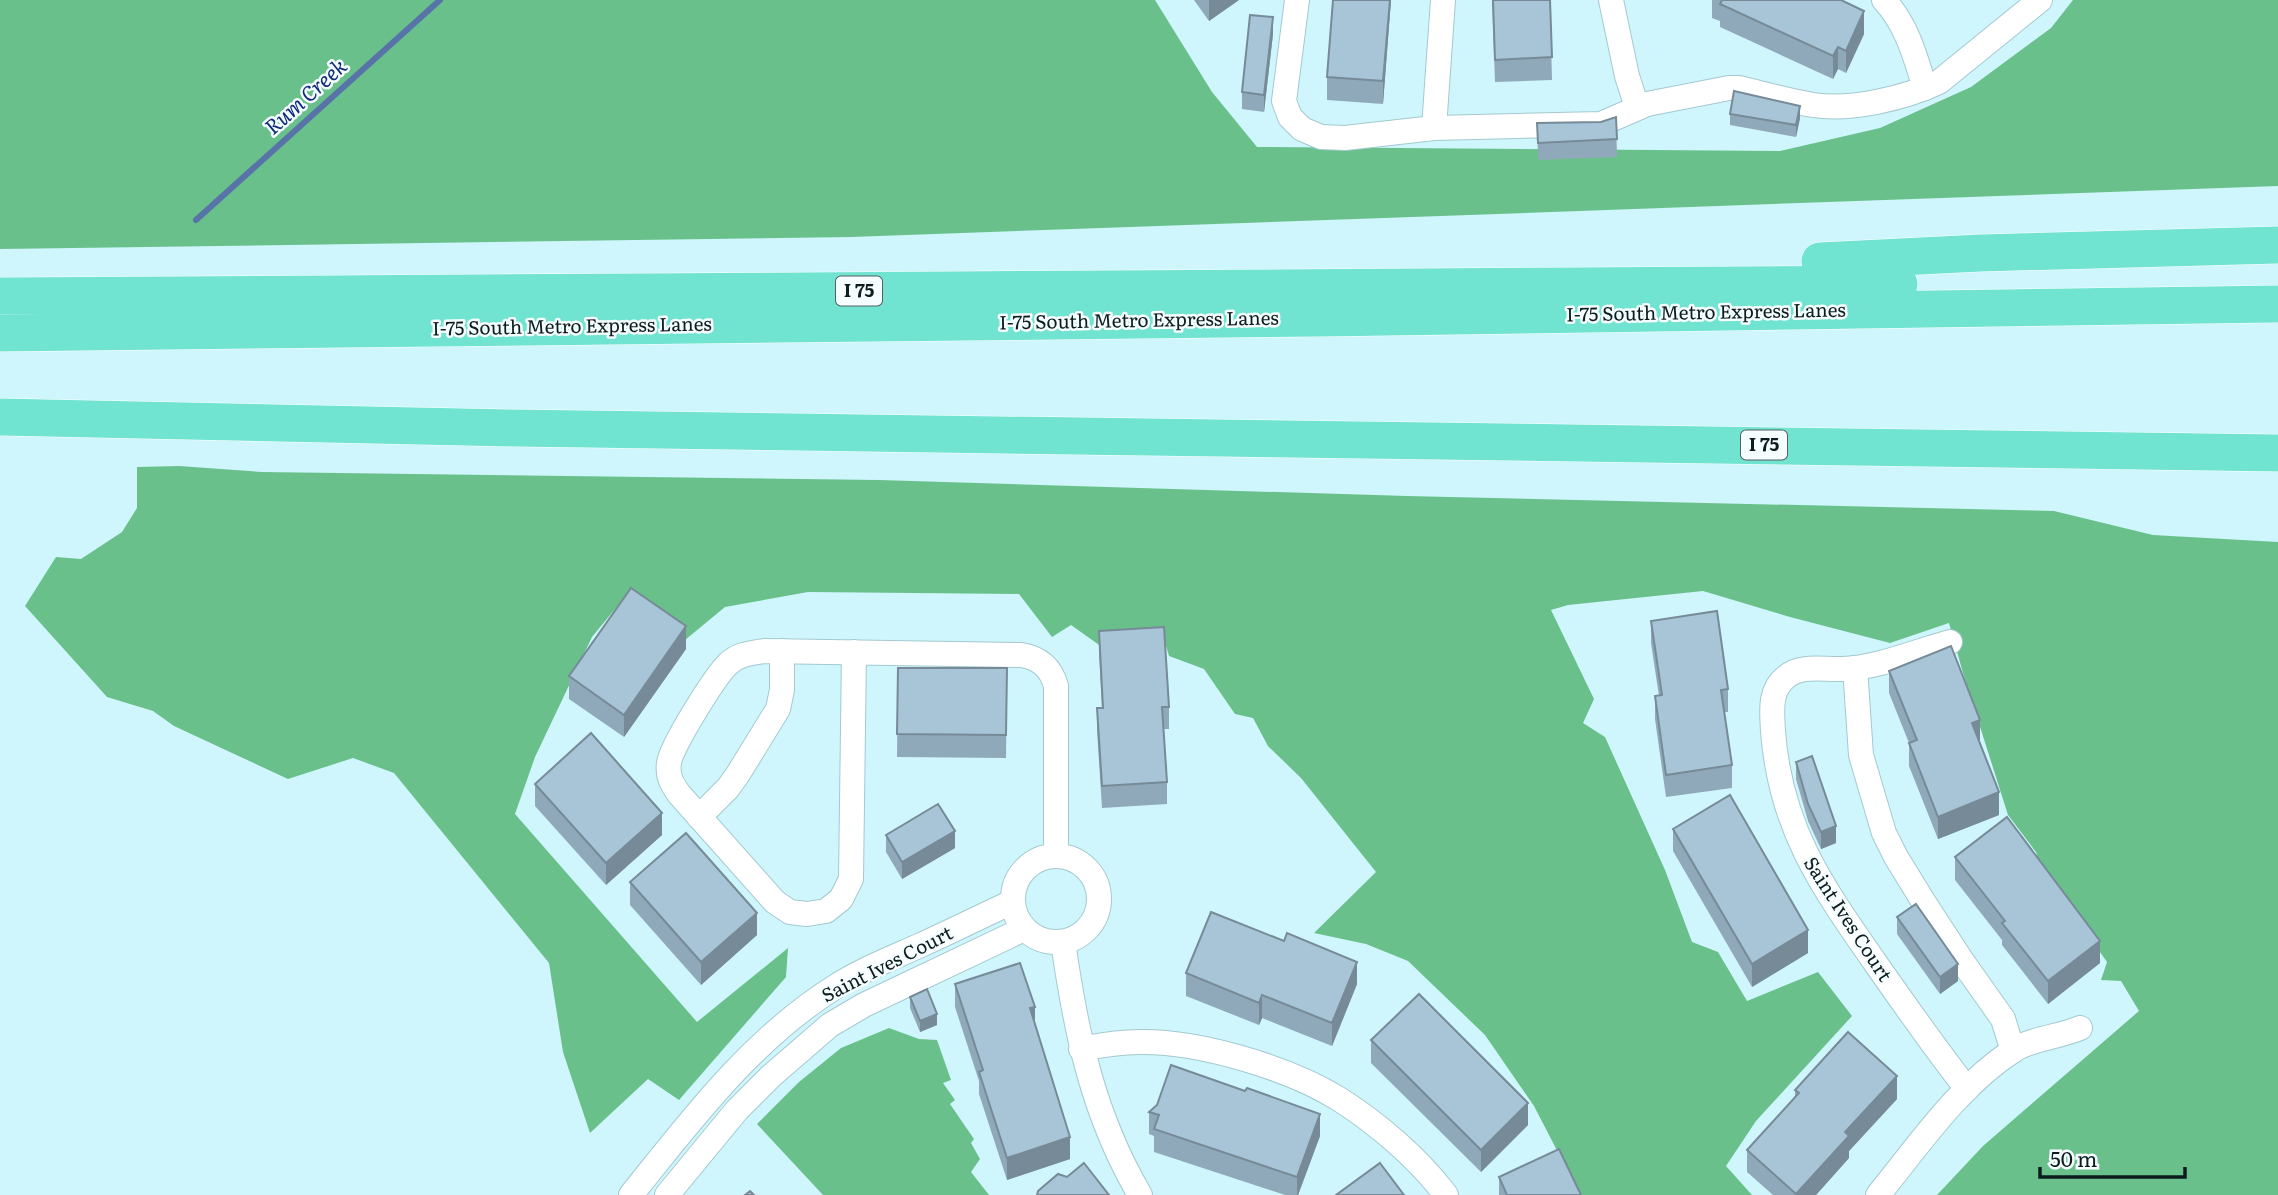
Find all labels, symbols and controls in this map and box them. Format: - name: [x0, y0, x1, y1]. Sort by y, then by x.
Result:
- water label: Rum Creek: [256, 49, 353, 140]
- road number: I 75: [836, 276, 882, 306]
- street label: I-75 South Metro Express Lanes: [1566, 295, 1846, 327]
- street label: I-75 South Metro Express Lanes: [999, 303, 1279, 335]
- street label: I-75 South Metro Express Lanes: [432, 309, 712, 341]
- road number: I 75: [1741, 430, 1787, 460]
- street label: Saint Ives Court: [1798, 850, 1900, 987]
- street label: Saint Ives Court: [816, 918, 957, 1008]
- scale bar: [2040, 1136, 2185, 1180]
- text: 50 m: [2050, 1142, 2097, 1173]

